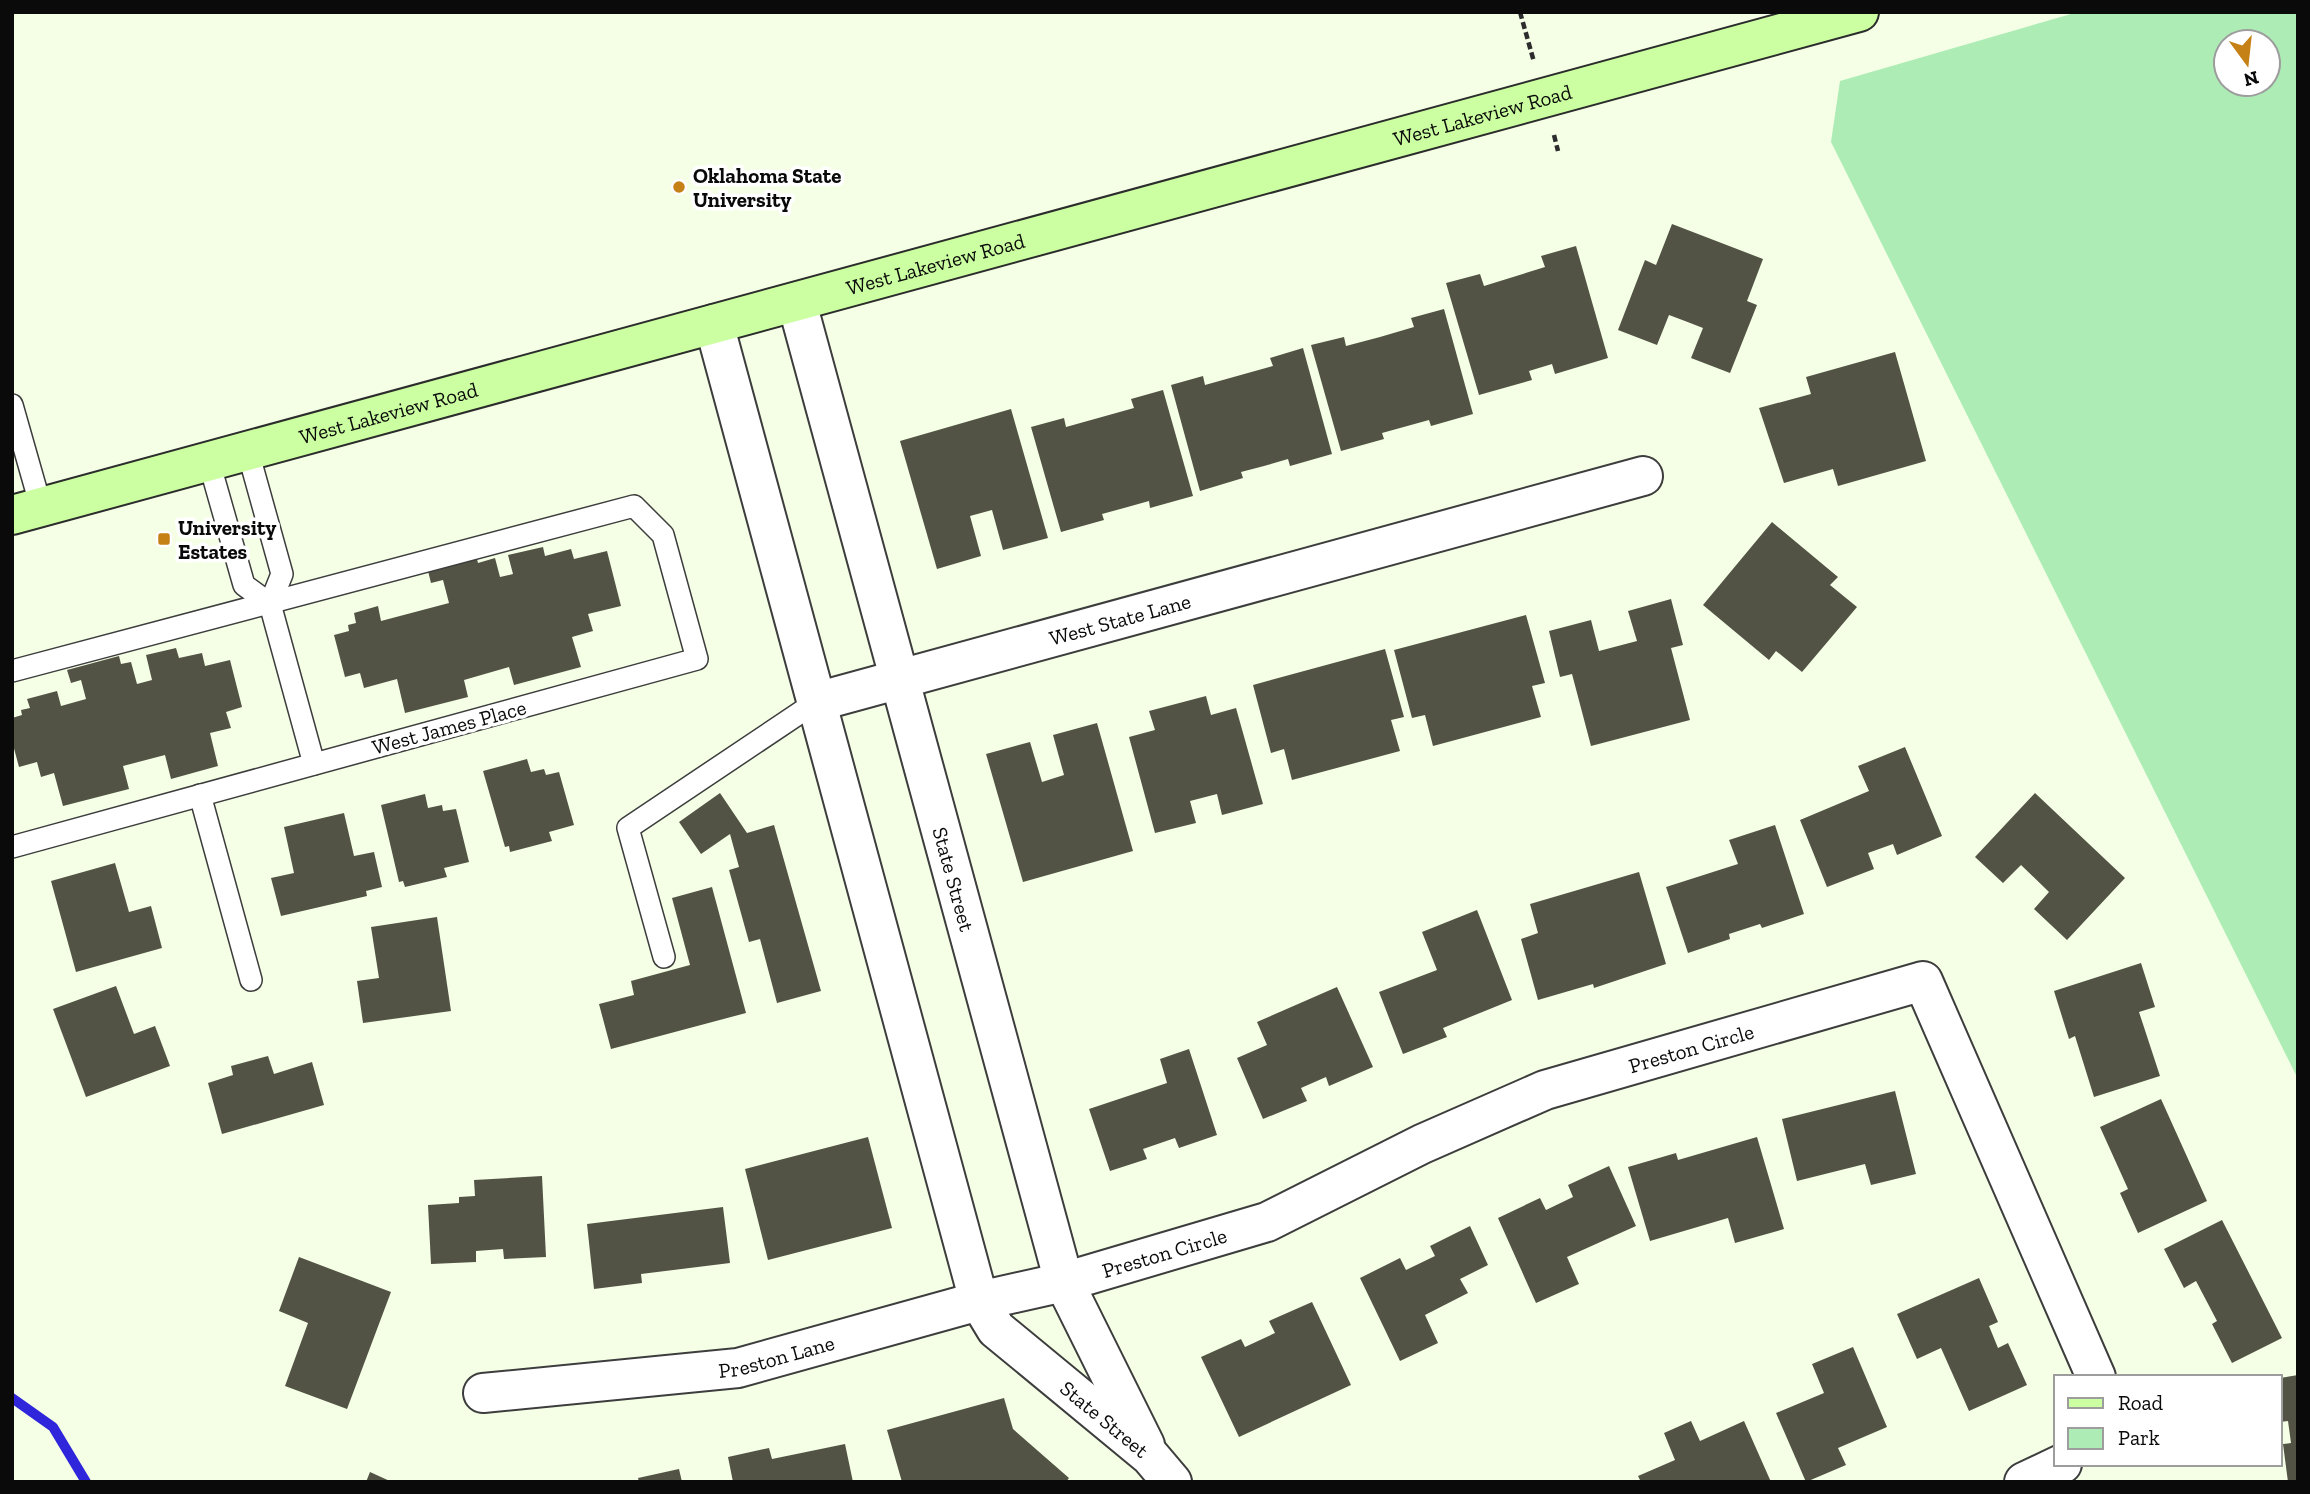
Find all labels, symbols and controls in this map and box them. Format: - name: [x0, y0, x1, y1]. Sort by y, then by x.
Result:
- north arrow: [2212, 28, 2282, 98]
- text: N: [2241, 66, 2261, 92]
- street label: West Lakeview Road: [1390, 78, 1575, 151]
- place label: Oklahoma State University: [693, 163, 841, 212]
- marker: Oklahoma State University: [671, 179, 687, 195]
- street label: West Lakeview Road: [843, 227, 1028, 300]
- street label: West Lakeview Road: [296, 376, 481, 449]
- place label: University Estates: [178, 515, 276, 564]
- marker: University Estates: [156, 531, 172, 547]
- street label: West State Lane: [1046, 588, 1193, 650]
- street label: West James Place: [369, 694, 529, 760]
- street label: State Street: [928, 824, 980, 934]
- street label: Preston Circle: [1626, 1018, 1757, 1078]
- street label: Preston Circle: [1099, 1222, 1230, 1283]
- street label: Preston Lane: [717, 1329, 837, 1382]
- street label: State Street: [1056, 1375, 1154, 1462]
- legend: [2054, 1375, 2282, 1466]
- text: Road: [2118, 1390, 2164, 1415]
- text: Park: [2118, 1425, 2160, 1450]

